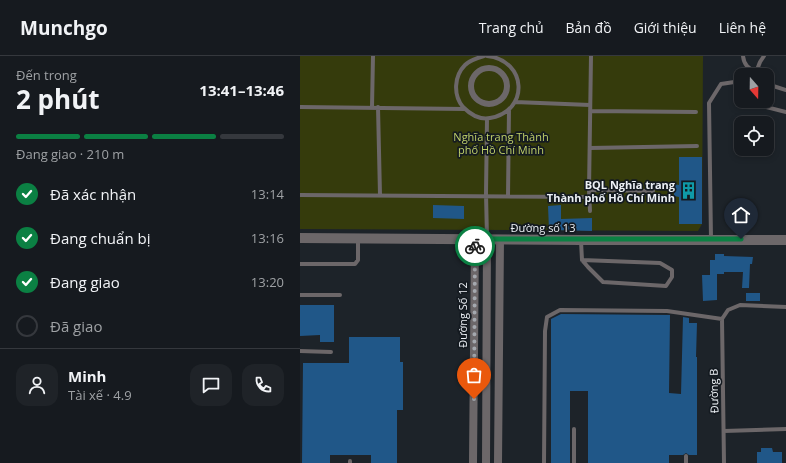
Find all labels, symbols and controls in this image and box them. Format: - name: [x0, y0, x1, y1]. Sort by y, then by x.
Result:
- text: Munchgo: [20, 15, 108, 41]
- text: Trang chủ: [479, 18, 544, 37]
- text: Bản đồ: [566, 18, 612, 37]
- text: Giới thiệu: [634, 18, 697, 37]
- text: Liên hệ: [719, 18, 766, 37]
- text: Đến trong: [16, 66, 77, 84]
- north arrow: [734, 68, 774, 108]
- map controls: [734, 68, 774, 156]
- text: 13:41–13:46: [199, 80, 284, 100]
- text: 2 phút: [16, 81, 100, 117]
- button: locate: [734, 116, 774, 156]
- park label: Nghĩa trang Thành phố Hồ Chí Minh: [453, 129, 549, 157]
- text: Đang giao · 210 m: [16, 145, 124, 163]
- place label: BQL Nghĩa trang Thành phố Hồ Chí Minh: [547, 177, 676, 205]
- building icon: BQL Nghĩa trang Thành phố Hồ Chí Minh: [678, 181, 698, 201]
- icon: check: [16, 183, 38, 205]
- text: Đã xác nhận: [50, 184, 136, 204]
- text: 13:14: [251, 185, 284, 203]
- pin: [724, 198, 758, 239]
- icon: home: [730, 204, 752, 226]
- street label: Đường số 13: [511, 220, 575, 235]
- courier: [455, 226, 495, 266]
- icon: check: [16, 227, 38, 249]
- text: Đang chuẩn bị: [50, 228, 150, 248]
- text: 13:16: [251, 229, 284, 247]
- icon: bike: [464, 235, 486, 257]
- icon: check: [16, 271, 38, 293]
- text: Đang giao: [50, 272, 120, 292]
- text: 13:20: [251, 273, 284, 291]
- street label: Đường Số 12: [455, 282, 470, 348]
- text: Đã giao: [50, 316, 102, 336]
- pin: [457, 358, 491, 399]
- button: person: [16, 364, 58, 406]
- button: chat: [190, 364, 232, 406]
- button: phone: [242, 364, 284, 406]
- icon: bag: [463, 364, 485, 386]
- text: Minh: [68, 366, 106, 386]
- street label: Đường B: [706, 369, 721, 413]
- text: Tài xế · 4.9: [68, 386, 132, 404]

